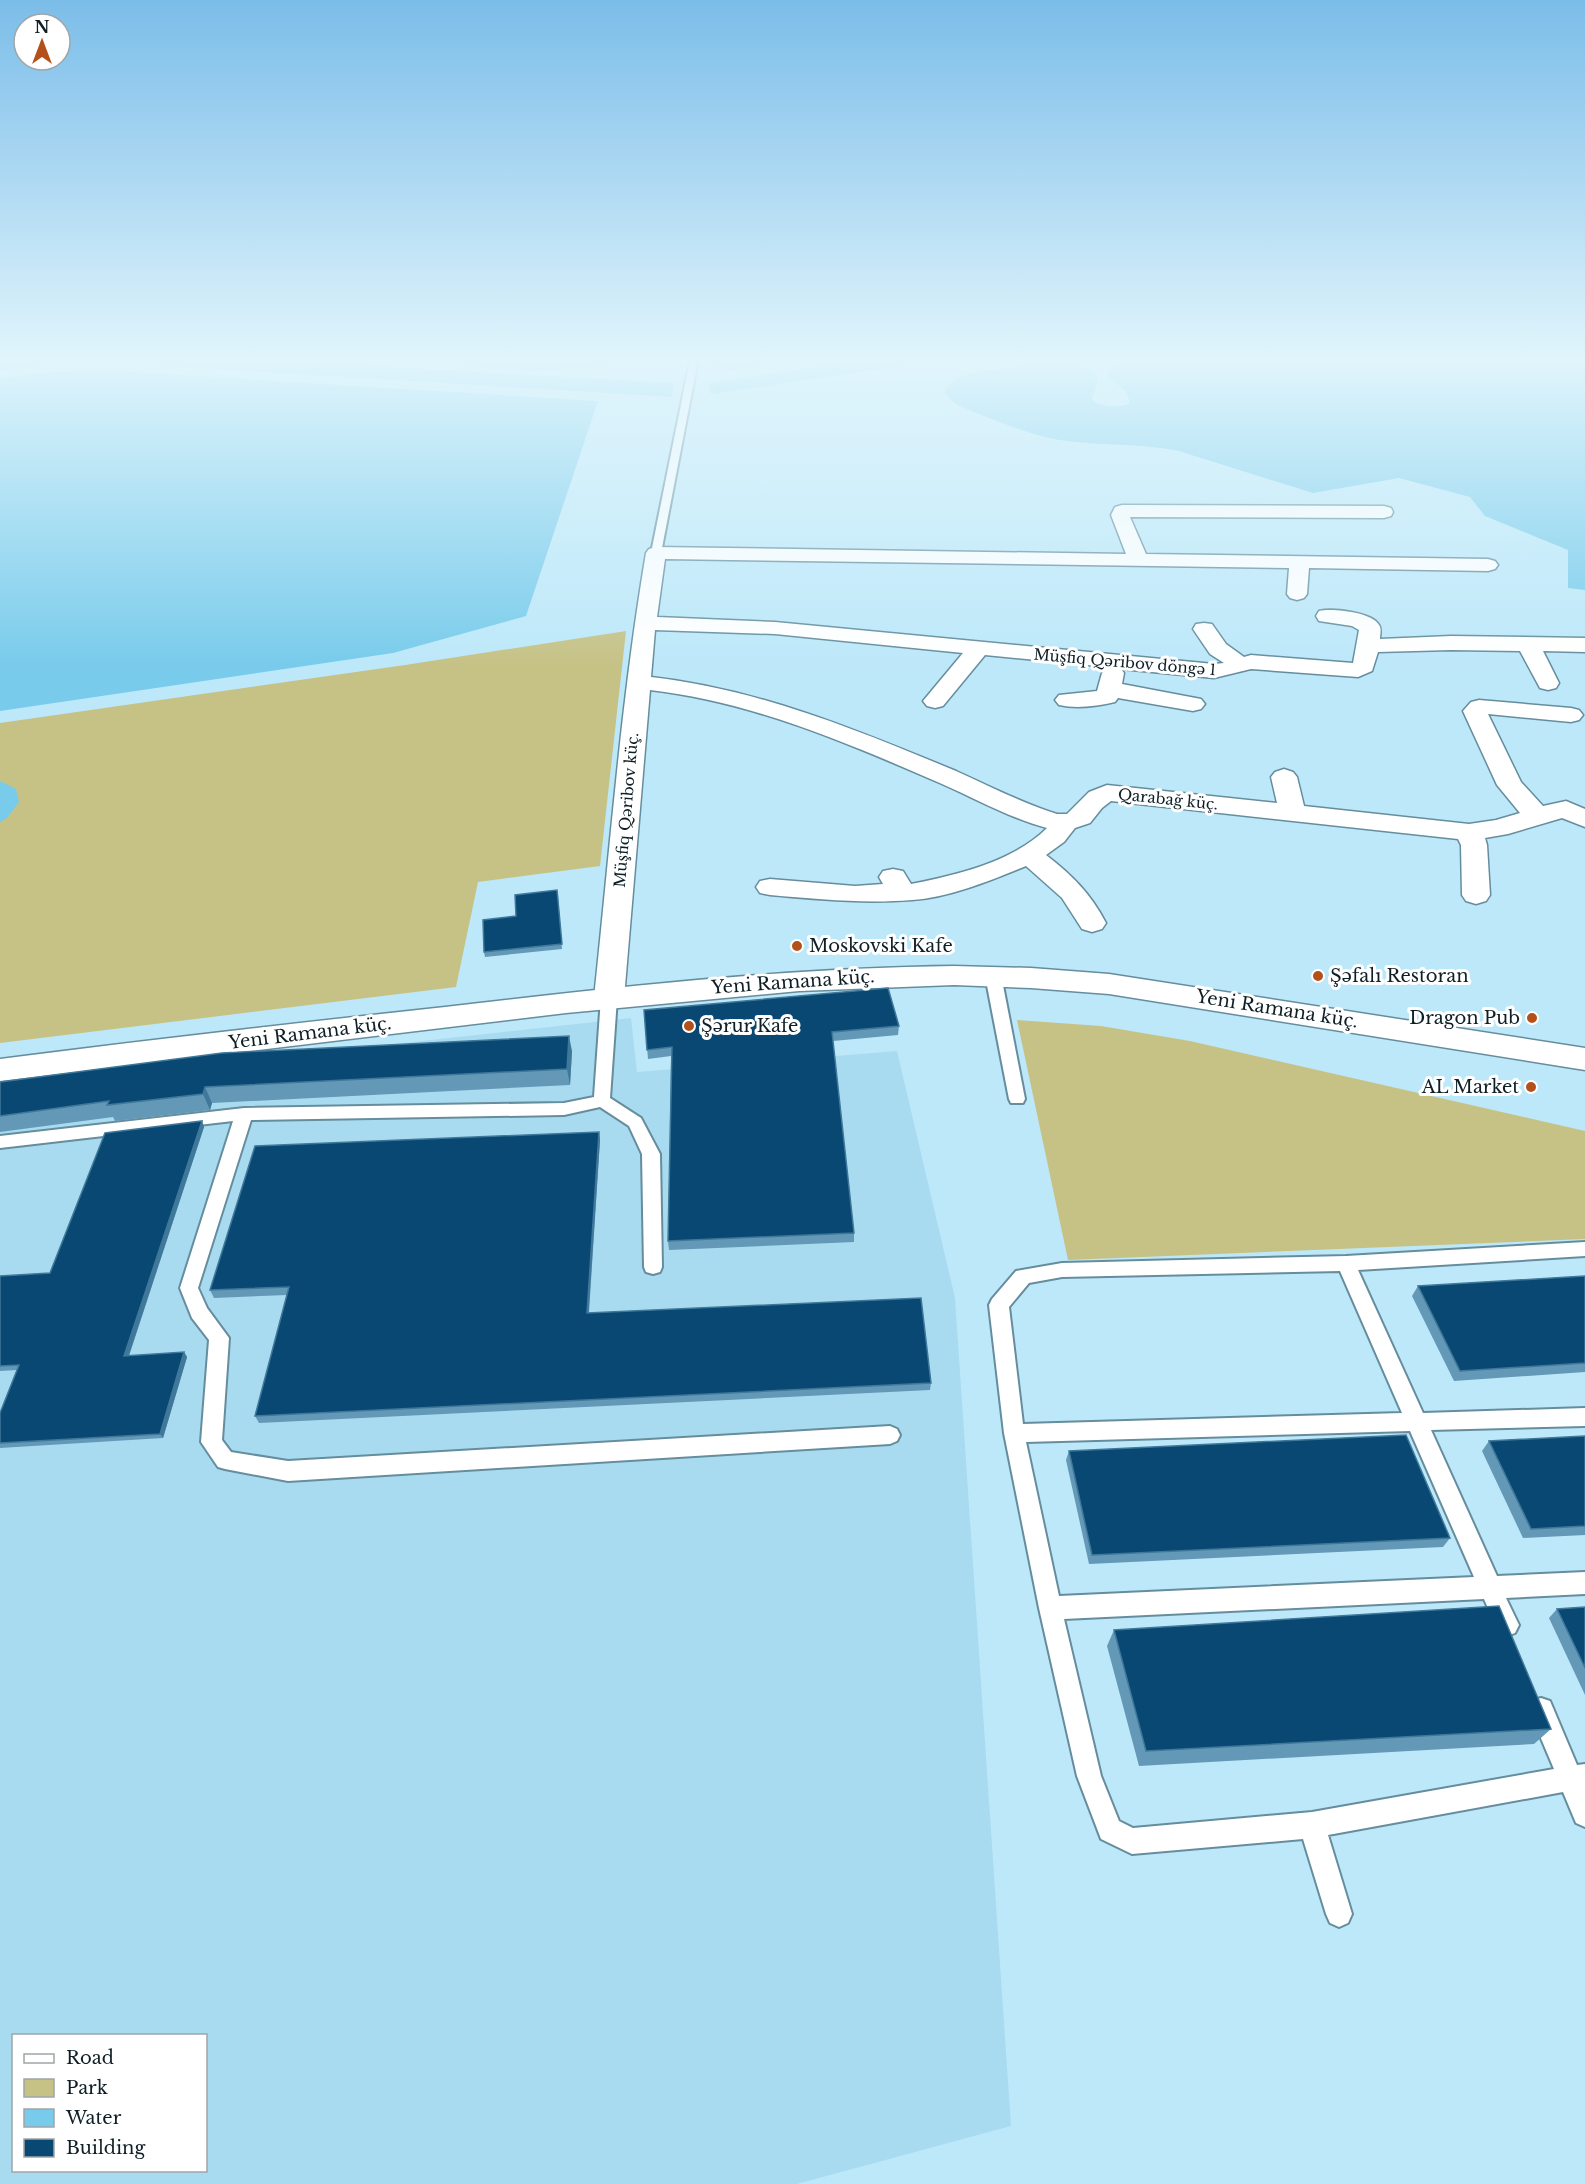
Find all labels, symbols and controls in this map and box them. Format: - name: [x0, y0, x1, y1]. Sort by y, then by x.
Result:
- north arrow: [12, 12, 72, 72]
- text: N: [34, 17, 50, 37]
- street label: Müşfiq Qəribov döngə 1: [1033, 645, 1217, 679]
- street label: Müşfiq Qəribov küç.: [610, 732, 642, 888]
- street label: Qarabağ küç.: [1117, 784, 1219, 814]
- place label: Moskovski Kafe: [809, 935, 953, 957]
- marker: Moskovski Kafe: [790, 939, 804, 953]
- street label: Yeni Ramana küç.: [710, 965, 875, 999]
- place label: Şəfalı Restoran: [1330, 965, 1469, 987]
- marker: Şəfalı Restoran: [1311, 969, 1325, 983]
- street label: Yeni Ramana küç.: [1193, 985, 1360, 1033]
- place label: Dragon Pub: [1409, 1007, 1520, 1029]
- marker: Dragon Pub: [1525, 1011, 1539, 1025]
- street label: Yeni Ramana küç.: [226, 1012, 393, 1054]
- place label: Şərur Kafe: [701, 1015, 798, 1037]
- marker: Şərur Kafe: [682, 1019, 696, 1033]
- place label: AL Market: [1421, 1076, 1519, 1098]
- marker: AL Market: [1524, 1080, 1538, 1094]
- legend: [12, 2034, 207, 2172]
- text: Road: [66, 2047, 114, 2069]
- text: Park: [66, 2077, 108, 2099]
- text: Water: [65, 2107, 122, 2129]
- text: Building: [66, 2137, 145, 2159]

